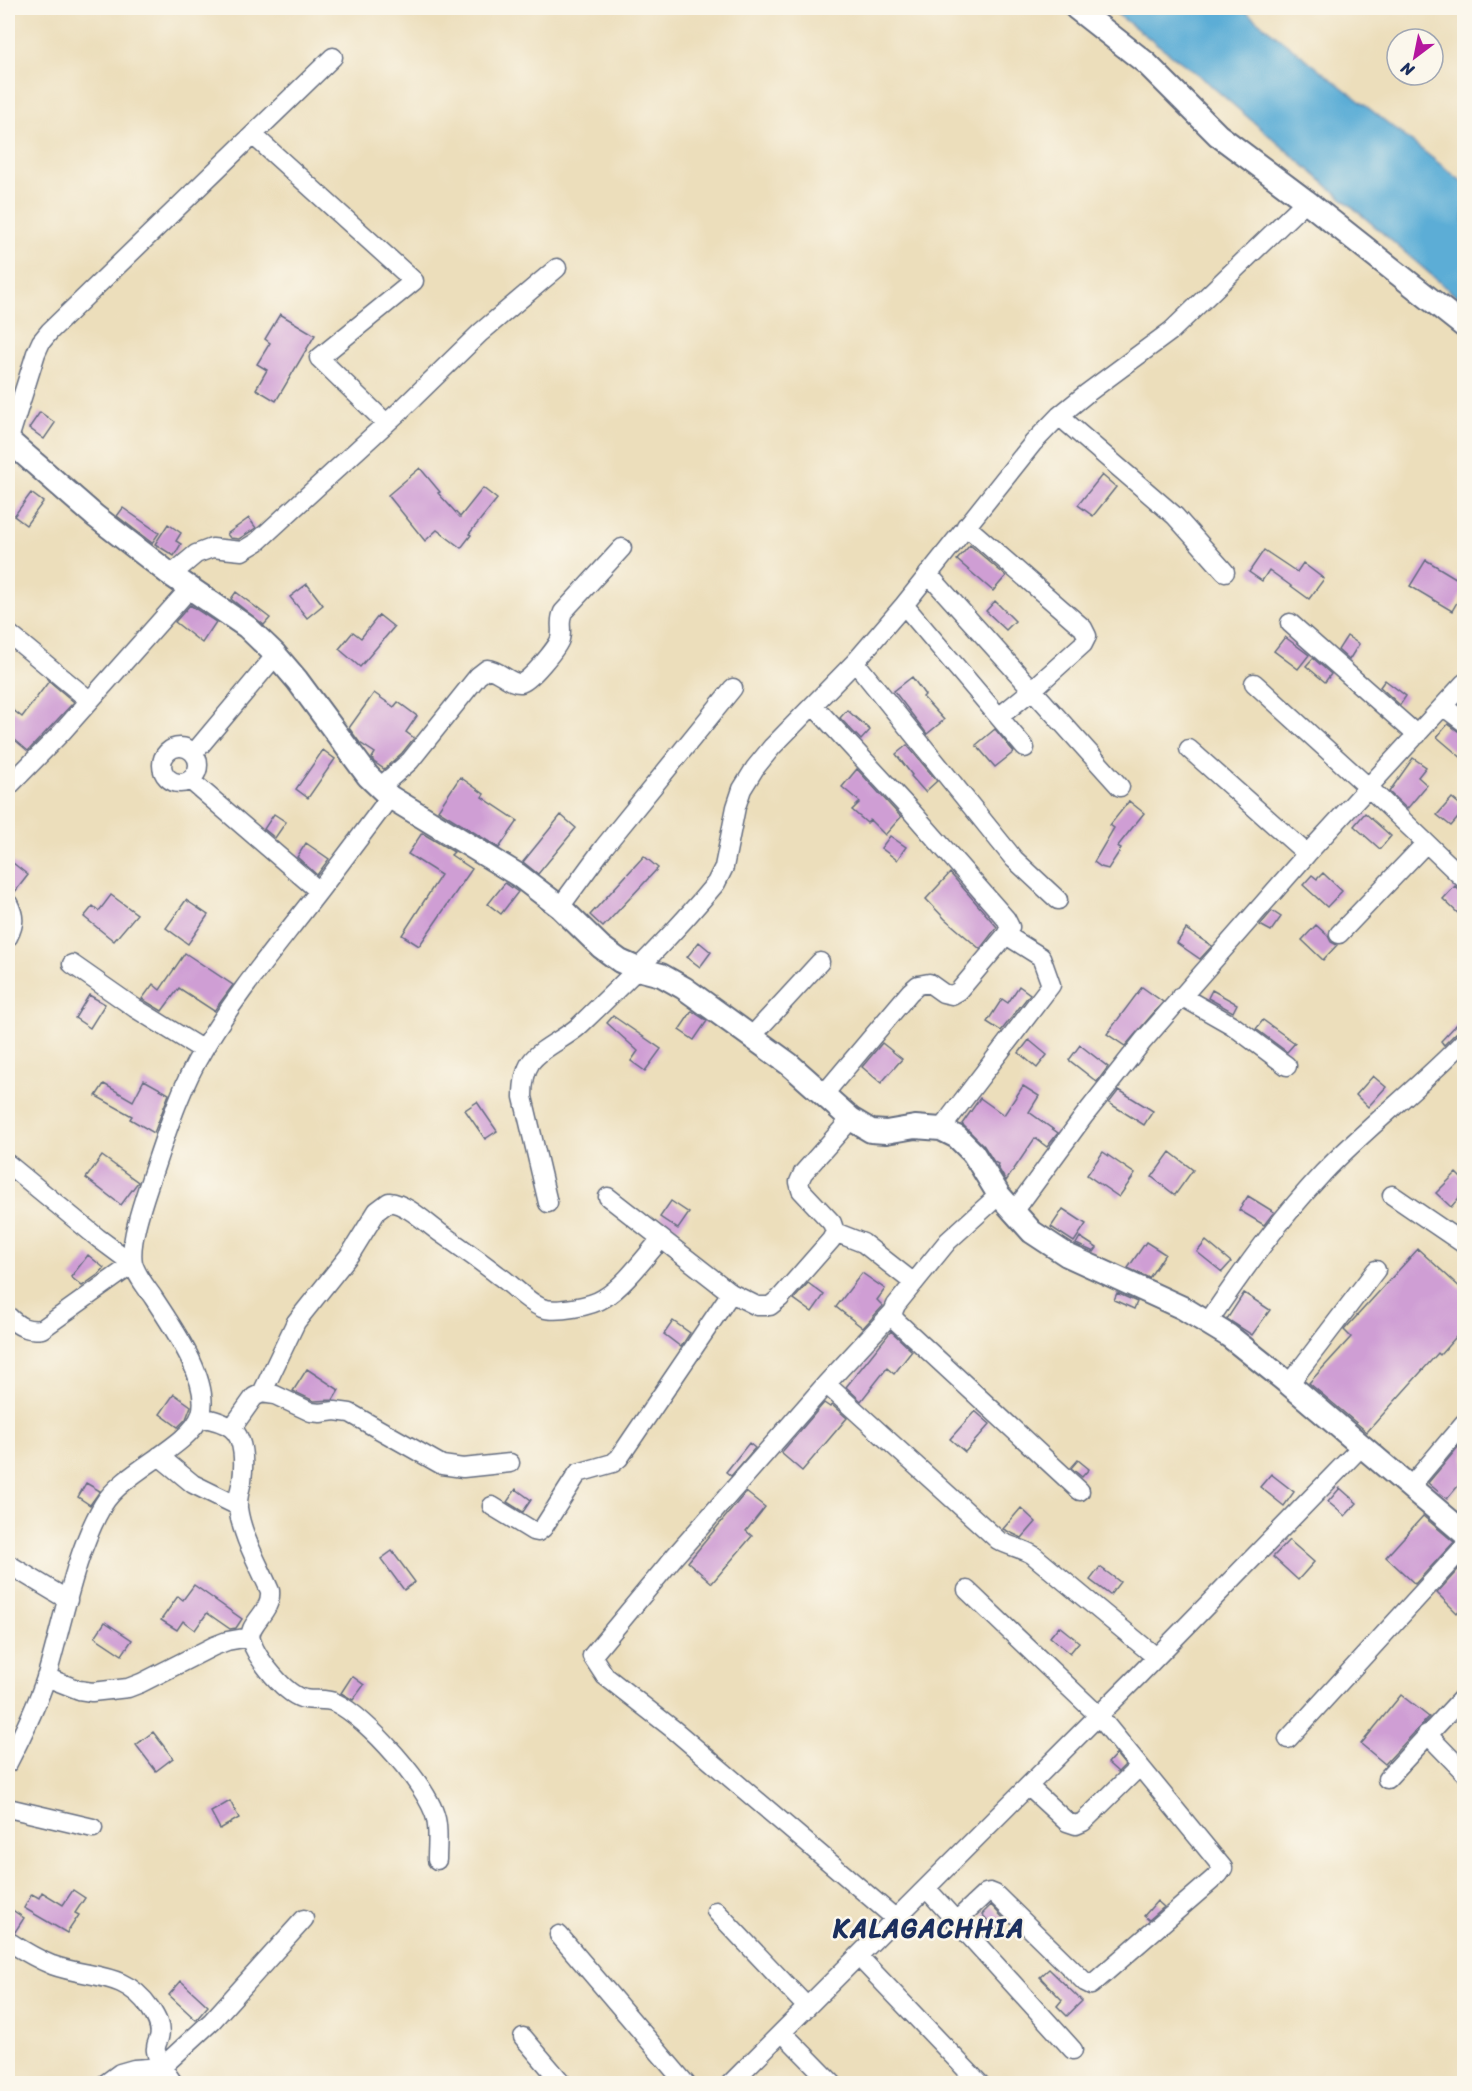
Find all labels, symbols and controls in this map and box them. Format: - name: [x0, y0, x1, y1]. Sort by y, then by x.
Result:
- north arrow: [1385, 27, 1445, 87]
- text: N: [1394, 54, 1421, 85]
- district label: KALAGACHHIA: [832, 1905, 1025, 1951]

